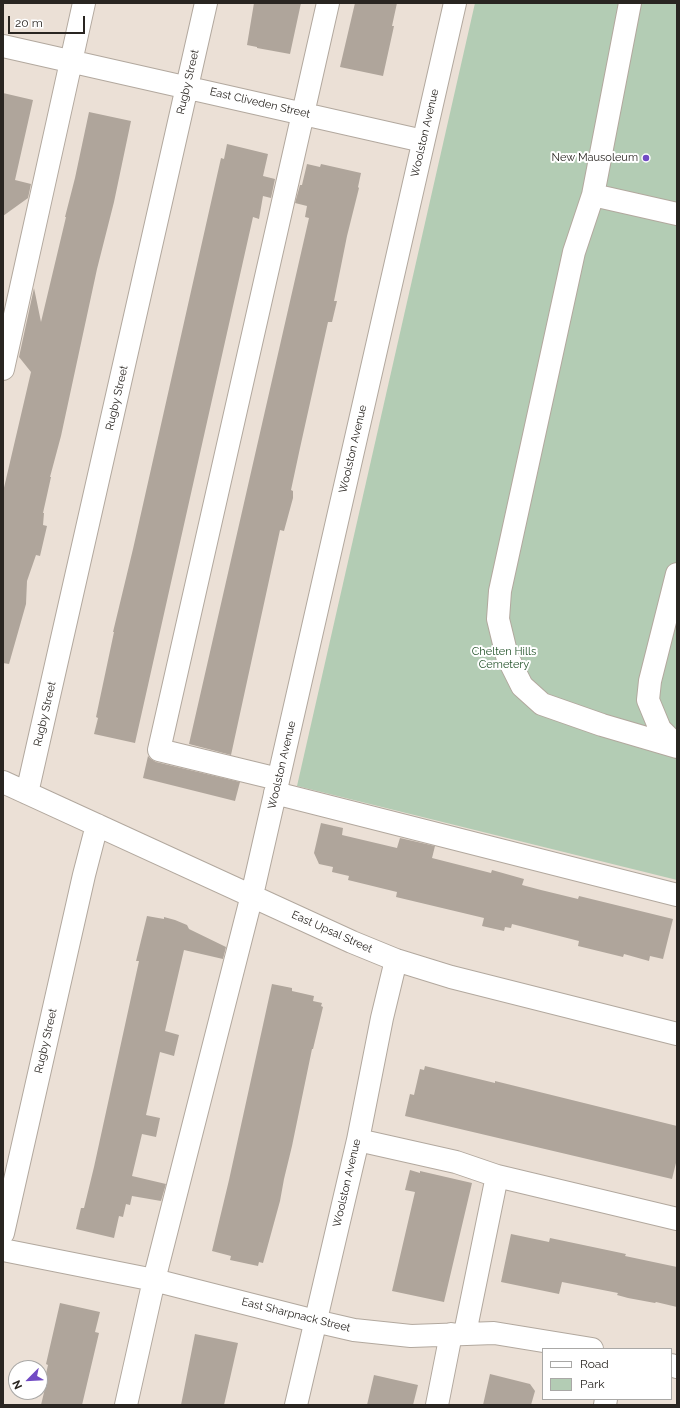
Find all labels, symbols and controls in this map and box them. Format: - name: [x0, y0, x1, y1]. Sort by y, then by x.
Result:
- scale bar: [10, 8, 87, 34]
- text: 20 m: [15, 16, 43, 30]
- street label: Rugby Street: [174, 48, 202, 116]
- street label: East Cliveden Street: [209, 85, 311, 121]
- street label: Woolston Avenue: [408, 88, 442, 178]
- place label: New Mausoleum: [551, 151, 638, 165]
- marker: New Mausoleum: [641, 153, 651, 163]
- street label: Rugby Street: [103, 364, 131, 432]
- street label: Woolston Avenue: [336, 404, 370, 494]
- park label: Chelten Hills Cemetery: [472, 645, 536, 671]
- street label: Rugby Street: [31, 680, 59, 748]
- street label: Woolston Avenue: [265, 720, 299, 810]
- street label: East Upsal Street: [290, 908, 374, 956]
- street label: Rugby Street: [32, 1007, 60, 1075]
- street label: Woolston Avenue: [330, 1138, 364, 1228]
- street label: East Sharpnack Street: [240, 1295, 352, 1335]
- legend: [542, 1348, 672, 1400]
- text: Road: [580, 1357, 609, 1371]
- north arrow: [8, 1360, 48, 1400]
- text: Park: [580, 1377, 605, 1391]
- text: N: [10, 1378, 25, 1391]

